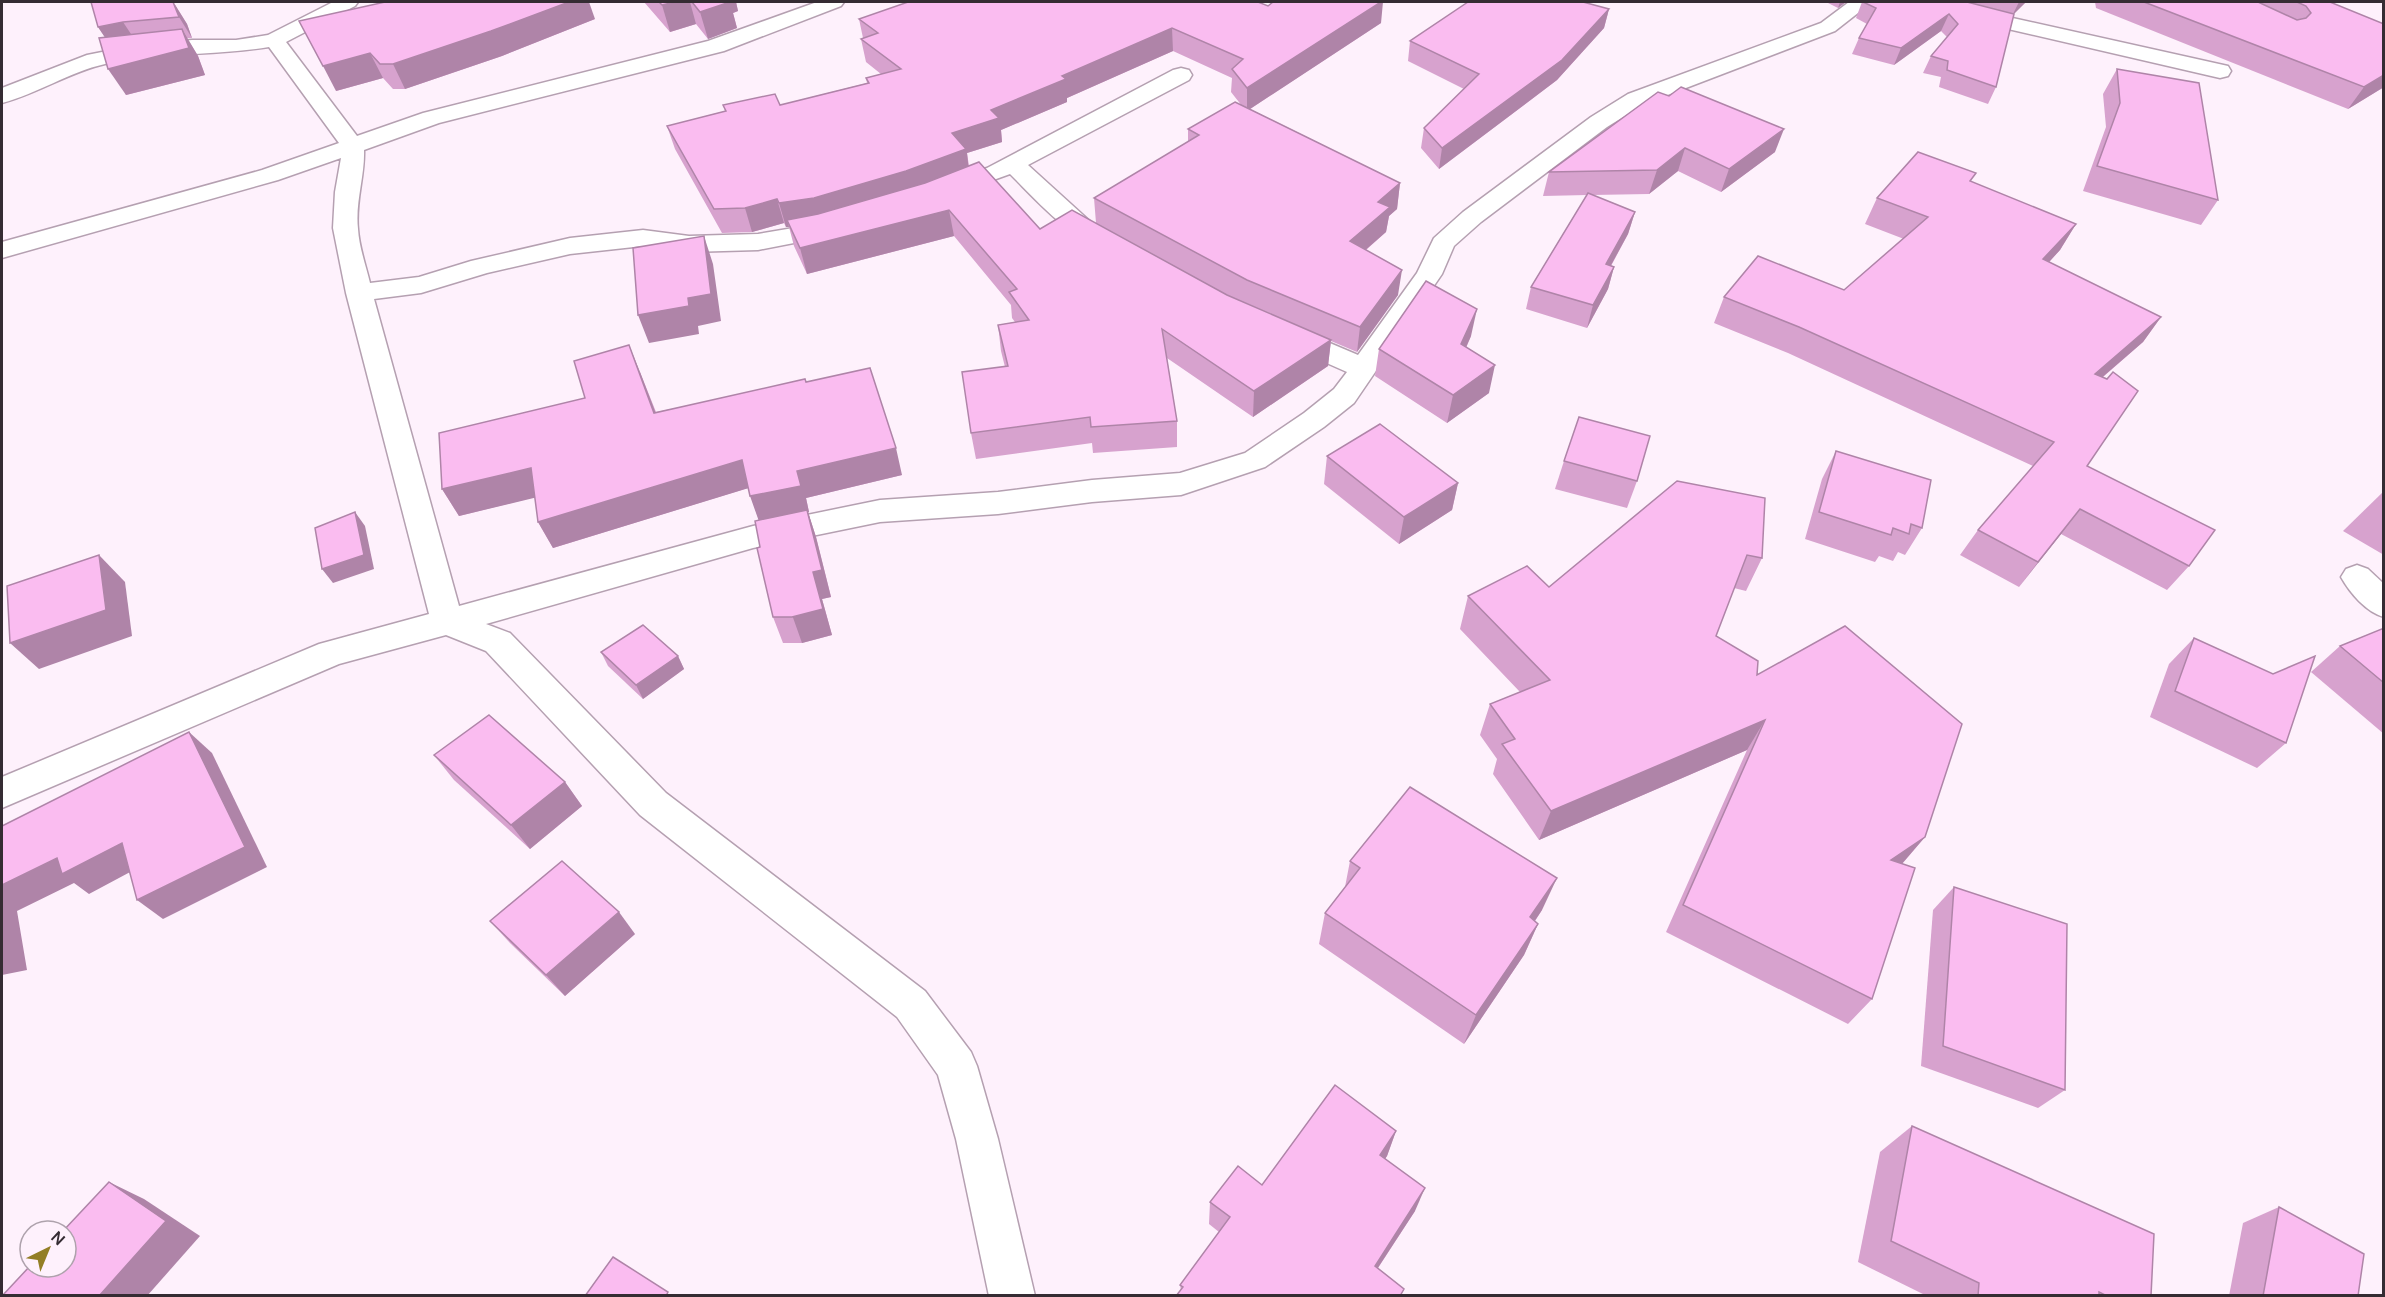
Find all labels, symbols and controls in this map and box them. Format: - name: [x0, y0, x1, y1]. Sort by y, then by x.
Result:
- north arrow: [18, 1219, 78, 1279]
- text: N: [47, 1226, 70, 1250]

